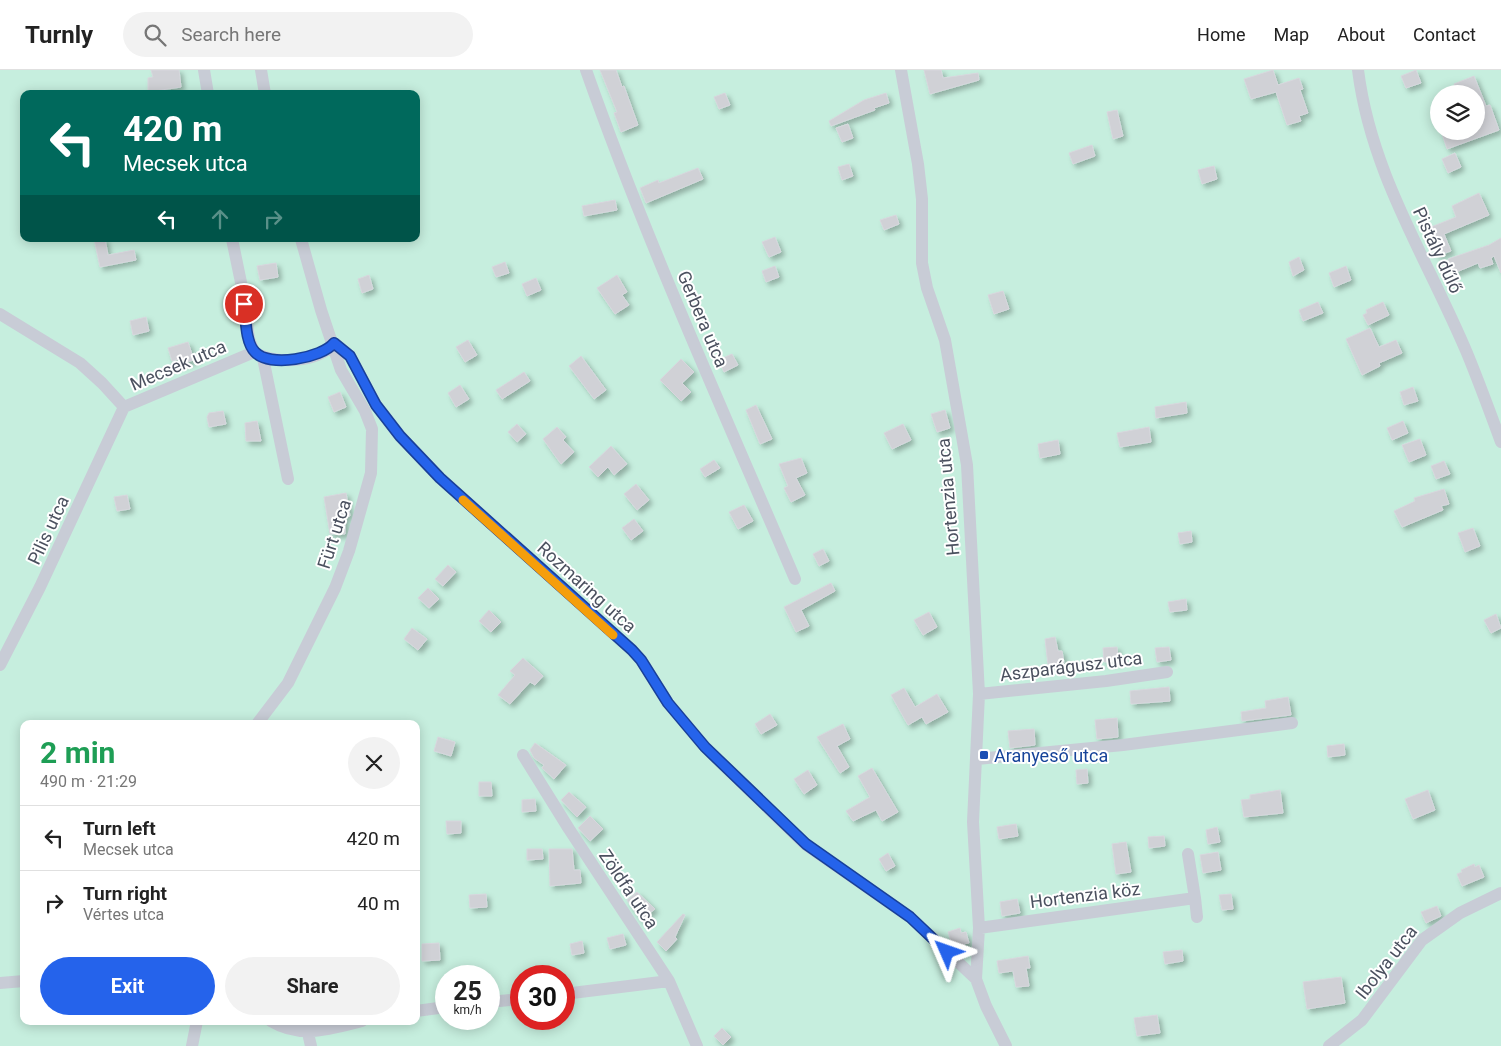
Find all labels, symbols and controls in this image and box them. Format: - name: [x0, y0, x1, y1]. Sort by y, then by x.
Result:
- search box: [123, 12, 473, 57]
- text: Turnly: [25, 21, 93, 49]
- icon: search: [141, 21, 169, 49]
- text: Search here: [181, 23, 281, 46]
- text: Home: [1197, 24, 1246, 45]
- text: Map: [1274, 24, 1309, 45]
- text: About: [1337, 24, 1385, 45]
- text: Contact: [1413, 24, 1476, 45]
- map controls: [1430, 85, 1485, 140]
- button: layers: [1430, 85, 1485, 140]
- text: 420 m: [123, 109, 222, 150]
- icon: left: [40, 110, 105, 175]
- text: Mecsek utca: [123, 151, 248, 176]
- street label: Pistály dűlő: [1409, 204, 1467, 296]
- icon: left: [153, 205, 181, 233]
- icon: ahead: [206, 205, 234, 233]
- icon: right: [259, 205, 287, 233]
- street label: Gerbera utca: [673, 268, 733, 370]
- pin: [223, 283, 265, 325]
- icon: arrive: [230, 290, 258, 318]
- street label: Mecsek utca: [127, 335, 229, 395]
- street label: Hortenzia utca: [932, 438, 964, 556]
- street label: Pilis utca: [23, 492, 73, 568]
- street label: Fürt utca: [313, 497, 355, 571]
- street label: Rozmaring utca: [533, 537, 641, 637]
- street label: Aszparágusz utca: [999, 647, 1143, 685]
- text: 2 min: [40, 735, 115, 770]
- button: close: [348, 737, 400, 789]
- place label: Aranyeső utca: [994, 745, 1108, 766]
- marker: Aranyeső utca: [978, 749, 990, 761]
- text: 490 m · 21:29: [40, 772, 137, 791]
- text: Turn left: [83, 817, 156, 840]
- icon: left: [40, 824, 68, 852]
- text: 420 m: [347, 827, 400, 850]
- text: Mecsek utca: [83, 840, 174, 859]
- street label: Zöldfa utca: [595, 845, 663, 933]
- street label: Hortenzia köz: [1029, 878, 1141, 912]
- text: Turn right: [83, 882, 167, 905]
- icon: right: [40, 889, 68, 917]
- text: 40 m: [357, 892, 400, 915]
- text: Vértes utca: [83, 905, 164, 924]
- street label: Ibolya utca: [1351, 921, 1421, 1003]
- position arrow: [920, 925, 972, 977]
- button: Exit: [40, 957, 215, 1015]
- button: Share: [225, 957, 400, 1015]
- speed limit sign: 30: [510, 965, 575, 1030]
- text: 25: [453, 977, 482, 1006]
- text: km/h: [453, 1003, 482, 1017]

